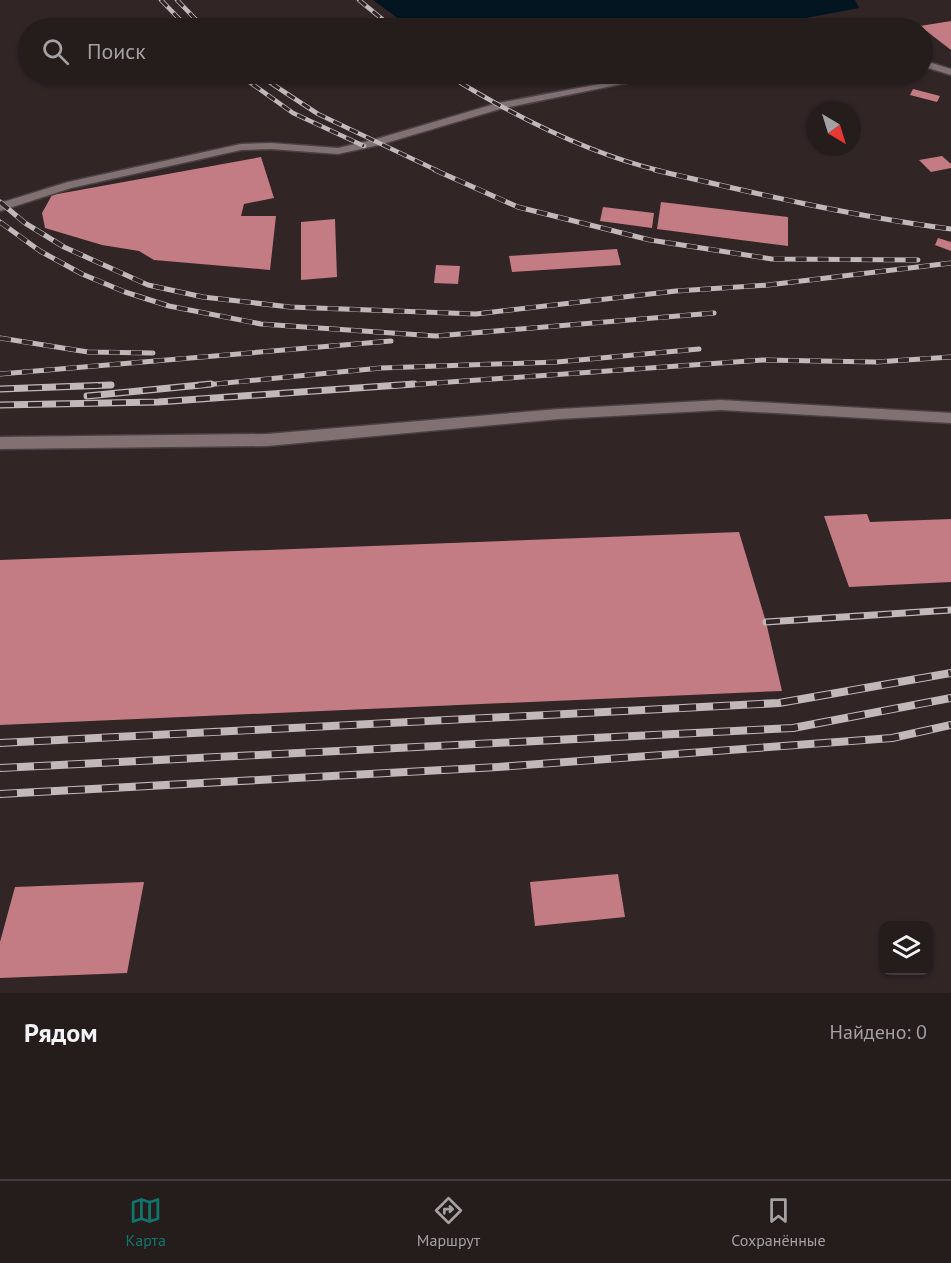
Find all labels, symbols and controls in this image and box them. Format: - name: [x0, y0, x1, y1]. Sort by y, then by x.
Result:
- search box: [18, 18, 933, 84]
- icon: search: [39, 35, 72, 68]
- text: Поиск: [87, 37, 146, 65]
- north arrow: [807, 102, 861, 156]
- map controls: [879, 921, 933, 975]
- button: layers: [879, 921, 933, 975]
- text: Рядом: [24, 1016, 98, 1049]
- text: Найдено: 0: [830, 1019, 927, 1045]
- tab: Карта: [125, 1194, 166, 1250]
- tab: Маршрут: [417, 1194, 480, 1250]
- tab: Сохранённые: [731, 1194, 826, 1250]

